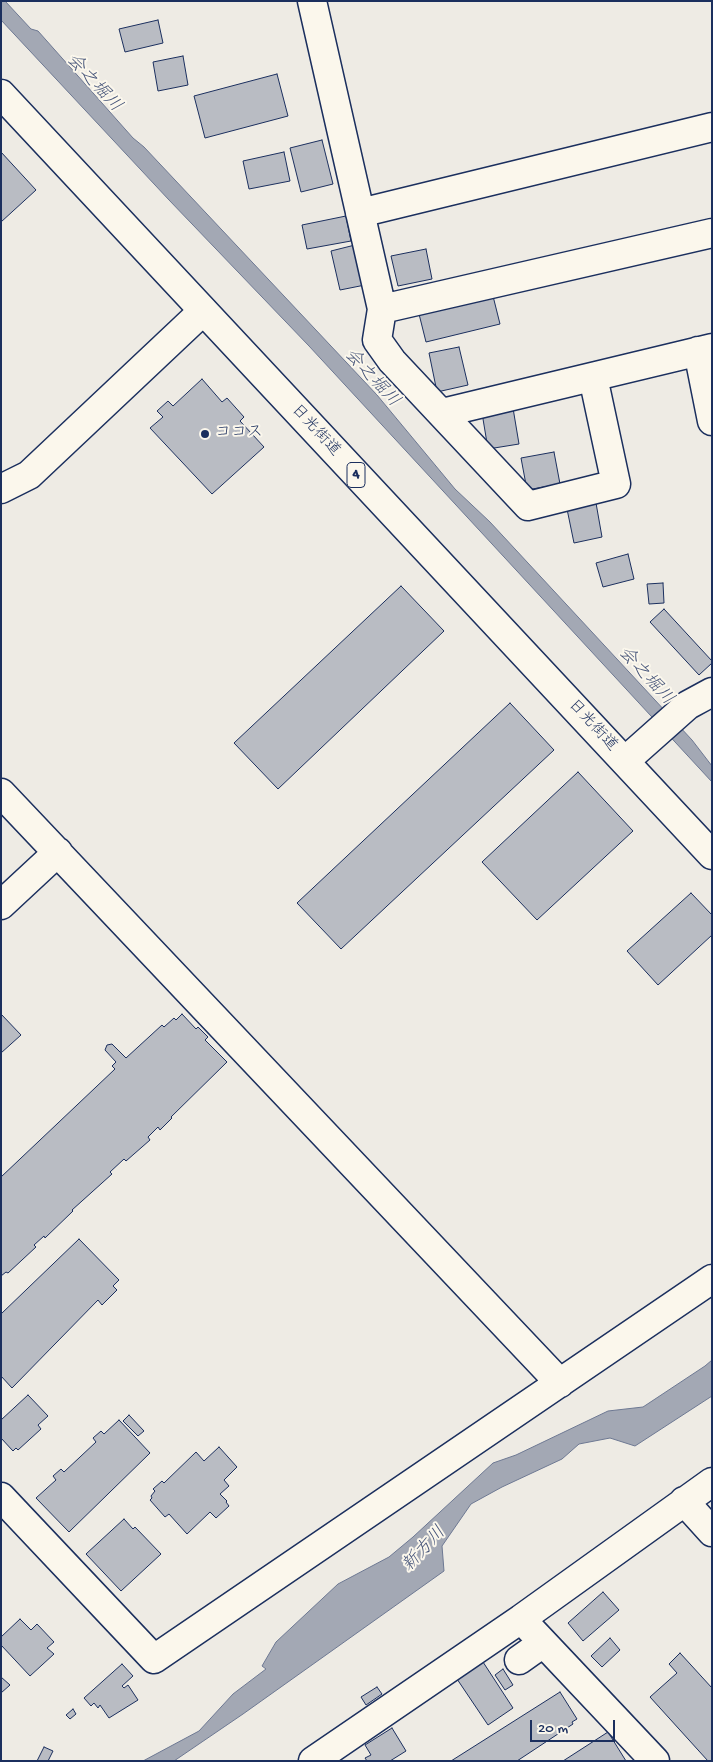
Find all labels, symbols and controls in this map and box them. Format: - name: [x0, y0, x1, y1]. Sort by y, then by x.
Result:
- water label: 会之堀川: [61, 50, 125, 118]
- water label: 会之堀川: [339, 345, 403, 413]
- street label: 日光街道: [286, 401, 344, 461]
- place label: ココス: [215, 424, 263, 444]
- marker: ココス: [199, 428, 211, 440]
- road number: 4: [347, 462, 365, 488]
- water label: 会之堀川: [613, 643, 677, 711]
- street label: 日光街道: [563, 696, 621, 756]
- water label: 新方川: [399, 1523, 451, 1577]
- scale bar: [533, 1710, 618, 1742]
- text: 20 m: [538, 1720, 568, 1738]

